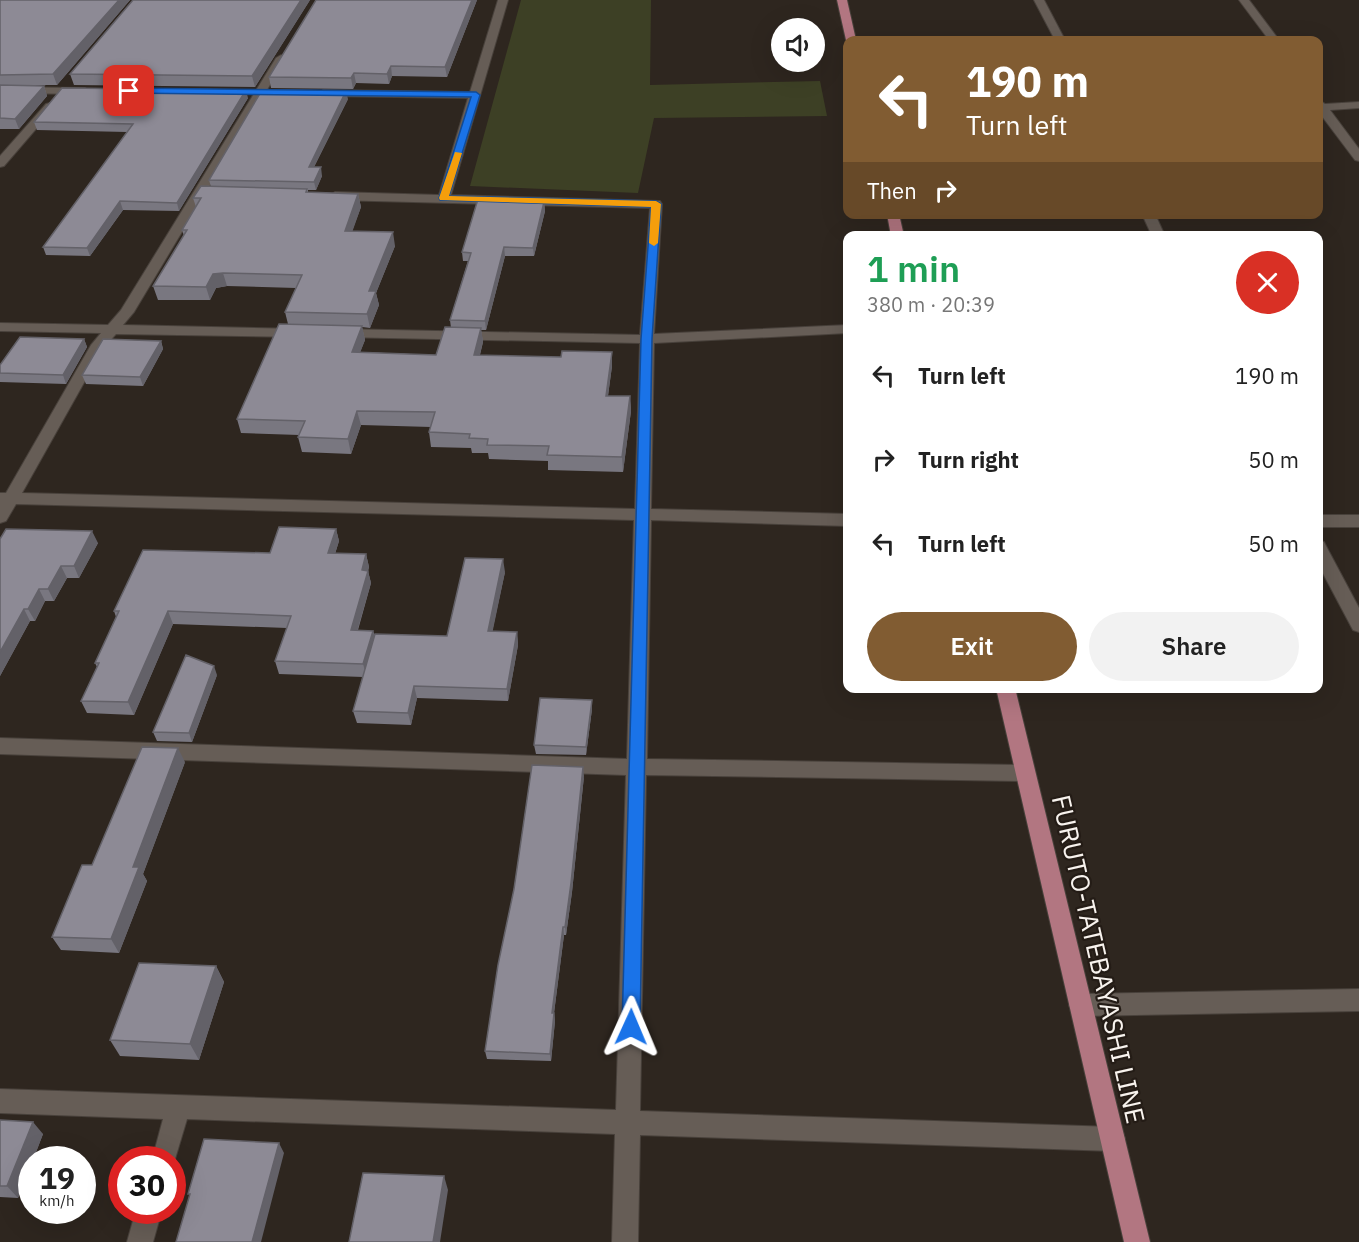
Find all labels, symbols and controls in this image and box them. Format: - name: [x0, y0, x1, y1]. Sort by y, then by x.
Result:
- map controls: [771, 18, 825, 72]
- button: sound: [771, 18, 825, 72]
- text: 190 m: [966, 54, 1089, 109]
- icon: left: [867, 60, 945, 138]
- pin: [103, 65, 154, 116]
- icon: arrive: [112, 74, 145, 107]
- text: Turn left: [966, 107, 1067, 142]
- icon: right: [929, 174, 962, 207]
- text: Then: [867, 176, 917, 205]
- text: 1 min: [867, 245, 960, 292]
- button: close: [1236, 251, 1299, 314]
- text: 380 m · 20:39: [867, 291, 995, 318]
- icon: left: [867, 359, 900, 392]
- text: Turn left: [918, 361, 1006, 390]
- text: 190 m: [1235, 361, 1299, 390]
- icon: right: [867, 443, 900, 476]
- text: Turn right: [918, 445, 1019, 474]
- text: 50 m: [1248, 445, 1299, 474]
- icon: left: [867, 527, 900, 560]
- text: Turn left: [918, 529, 1006, 558]
- text: 50 m: [1248, 529, 1299, 558]
- button: Exit: [867, 612, 1077, 681]
- button: Share: [1089, 612, 1299, 681]
- street label: FURUTO-TATEBAYASHI LINE: [1045, 791, 1153, 1127]
- position arrow: [599, 995, 663, 1059]
- speed limit sign: 30: [108, 1146, 186, 1224]
- text: 19: [39, 1158, 75, 1197]
- text: km/h: [39, 1191, 75, 1210]

